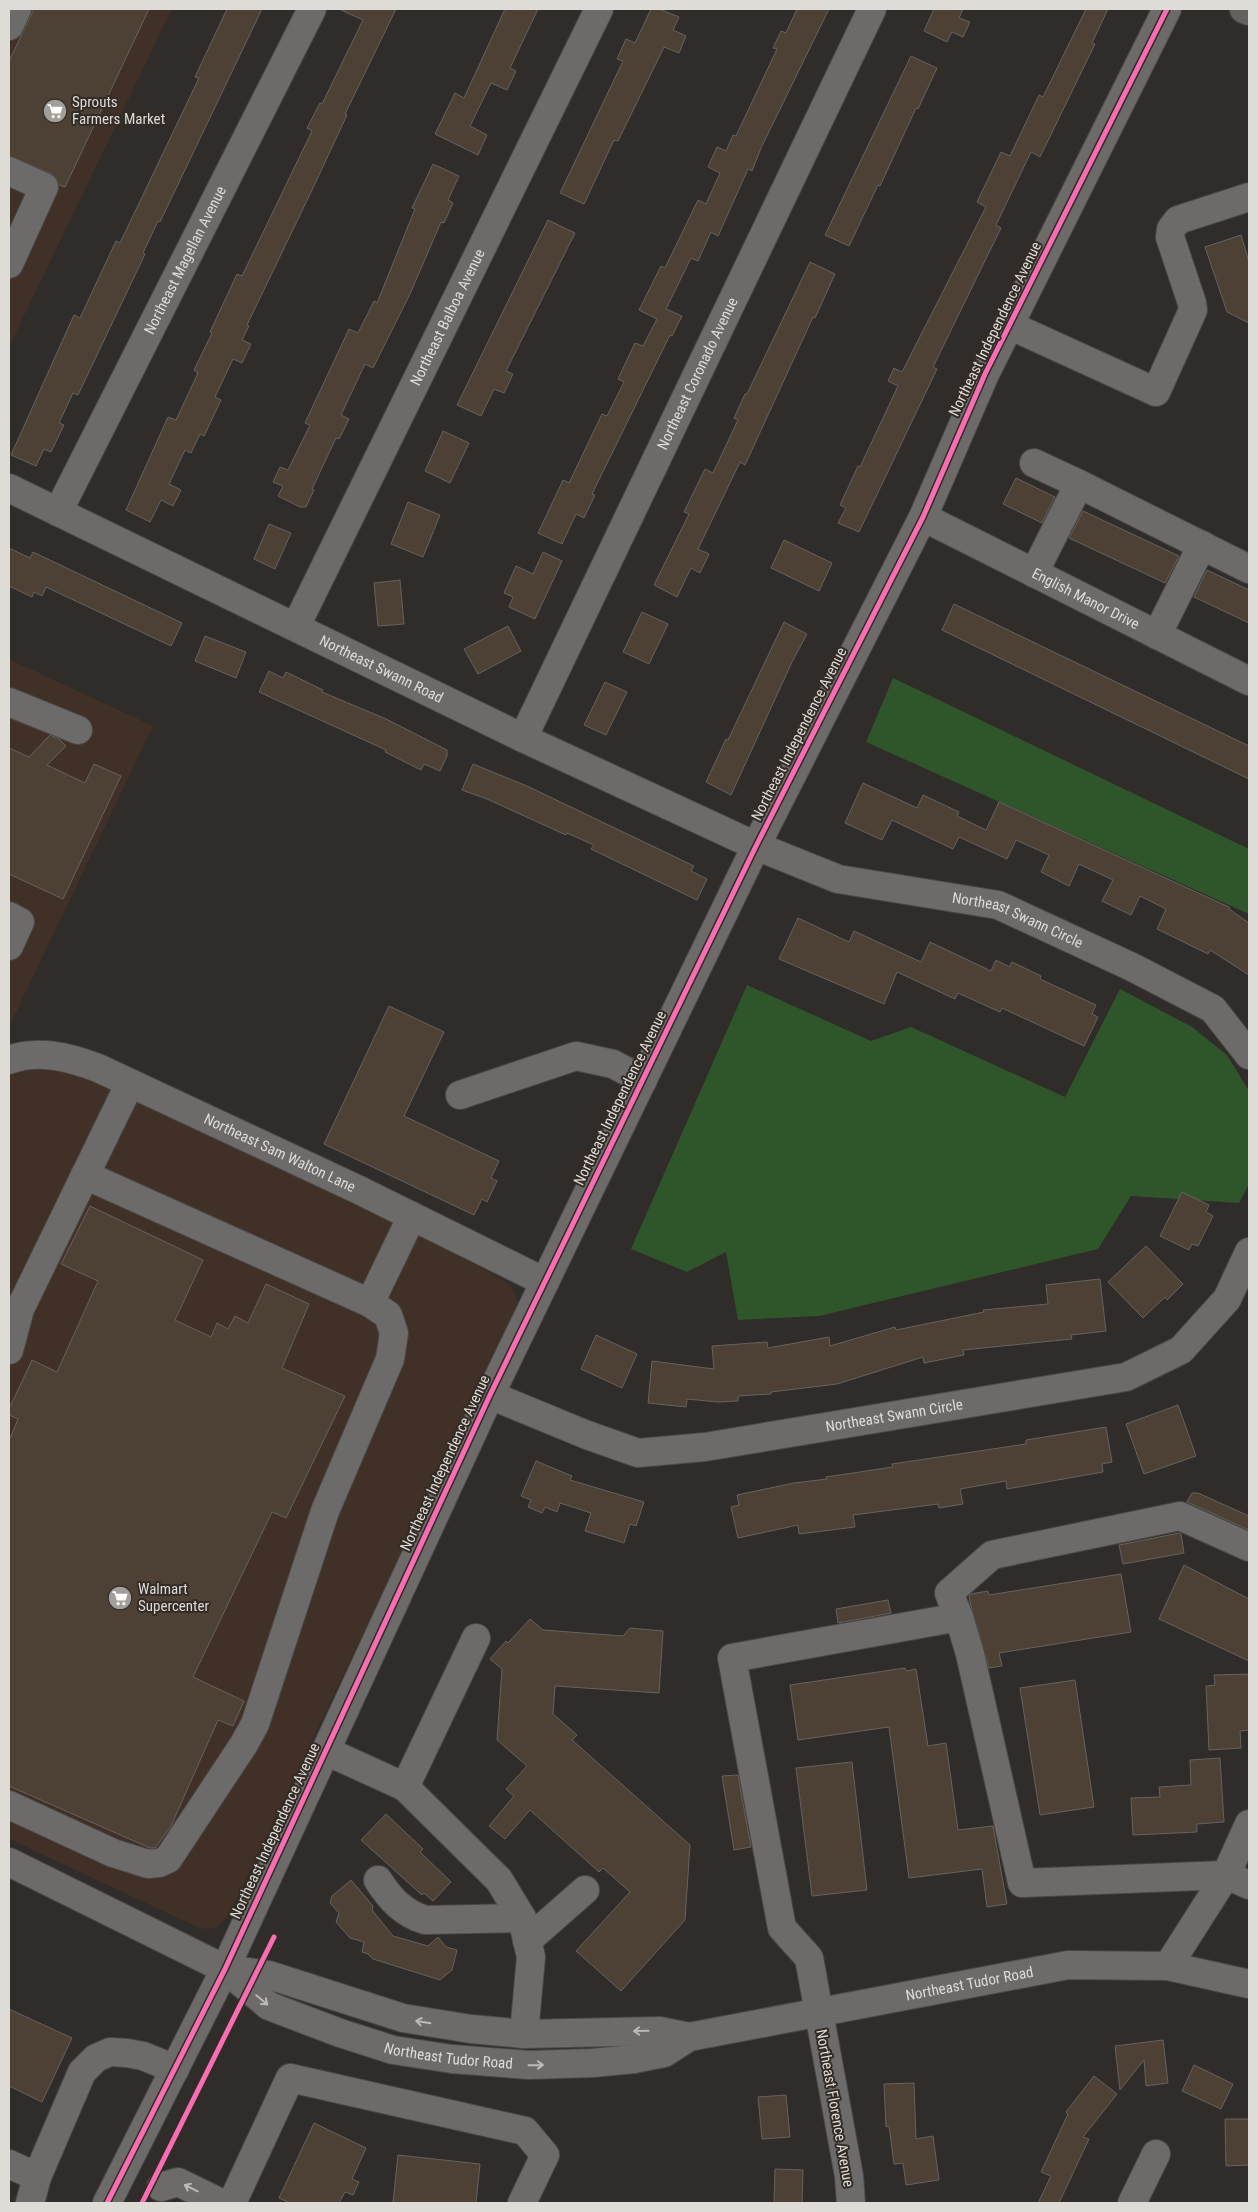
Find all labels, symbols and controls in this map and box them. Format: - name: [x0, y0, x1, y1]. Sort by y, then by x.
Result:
- place label: Sprouts Farmers Market: [72, 93, 165, 128]
- supermarket icon: Sprouts Farmers Market: [42, 98, 68, 124]
- street label: Northeast Magellan Avenue: [140, 183, 230, 337]
- street label: Northeast Independence Avenue: [945, 239, 1045, 419]
- street label: Northeast Balboa Avenue: [406, 246, 489, 389]
- street label: Northeast Coronado Avenue: [653, 295, 742, 453]
- street label: English Manor Drive: [1029, 564, 1142, 633]
- street label: Northeast Swann Road: [317, 631, 446, 707]
- street label: Northeast Independence Avenue: [747, 644, 851, 824]
- street label: Northeast Swann Circle: [951, 889, 1086, 952]
- street label: Northeast Independence Avenue: [570, 1008, 670, 1188]
- street label: Northeast Sam Walton Lane: [201, 1110, 358, 1196]
- street label: Northeast Independence Avenue: [396, 1372, 494, 1554]
- street label: Northeast Swann Circle: [824, 1395, 964, 1436]
- place label: Walmart Supercenter: [138, 1580, 210, 1615]
- supermarket icon: Walmart Supercenter: [107, 1585, 133, 1611]
- street label: Northeast Independence Avenue: [226, 1740, 324, 1922]
- street label: Northeast Tudor Road: [904, 1963, 1035, 2005]
- one-way arrow: [255, 1995, 268, 2006]
- one-way arrow: [415, 2016, 431, 2026]
- one-way arrow: [633, 2026, 650, 2036]
- street label: Northeast Florence Avenue: [812, 2028, 858, 2188]
- street label: Northeast Tudor Road: [382, 2039, 514, 2073]
- one-way arrow: [528, 2060, 544, 2070]
- one-way arrow: [184, 2183, 199, 2192]

